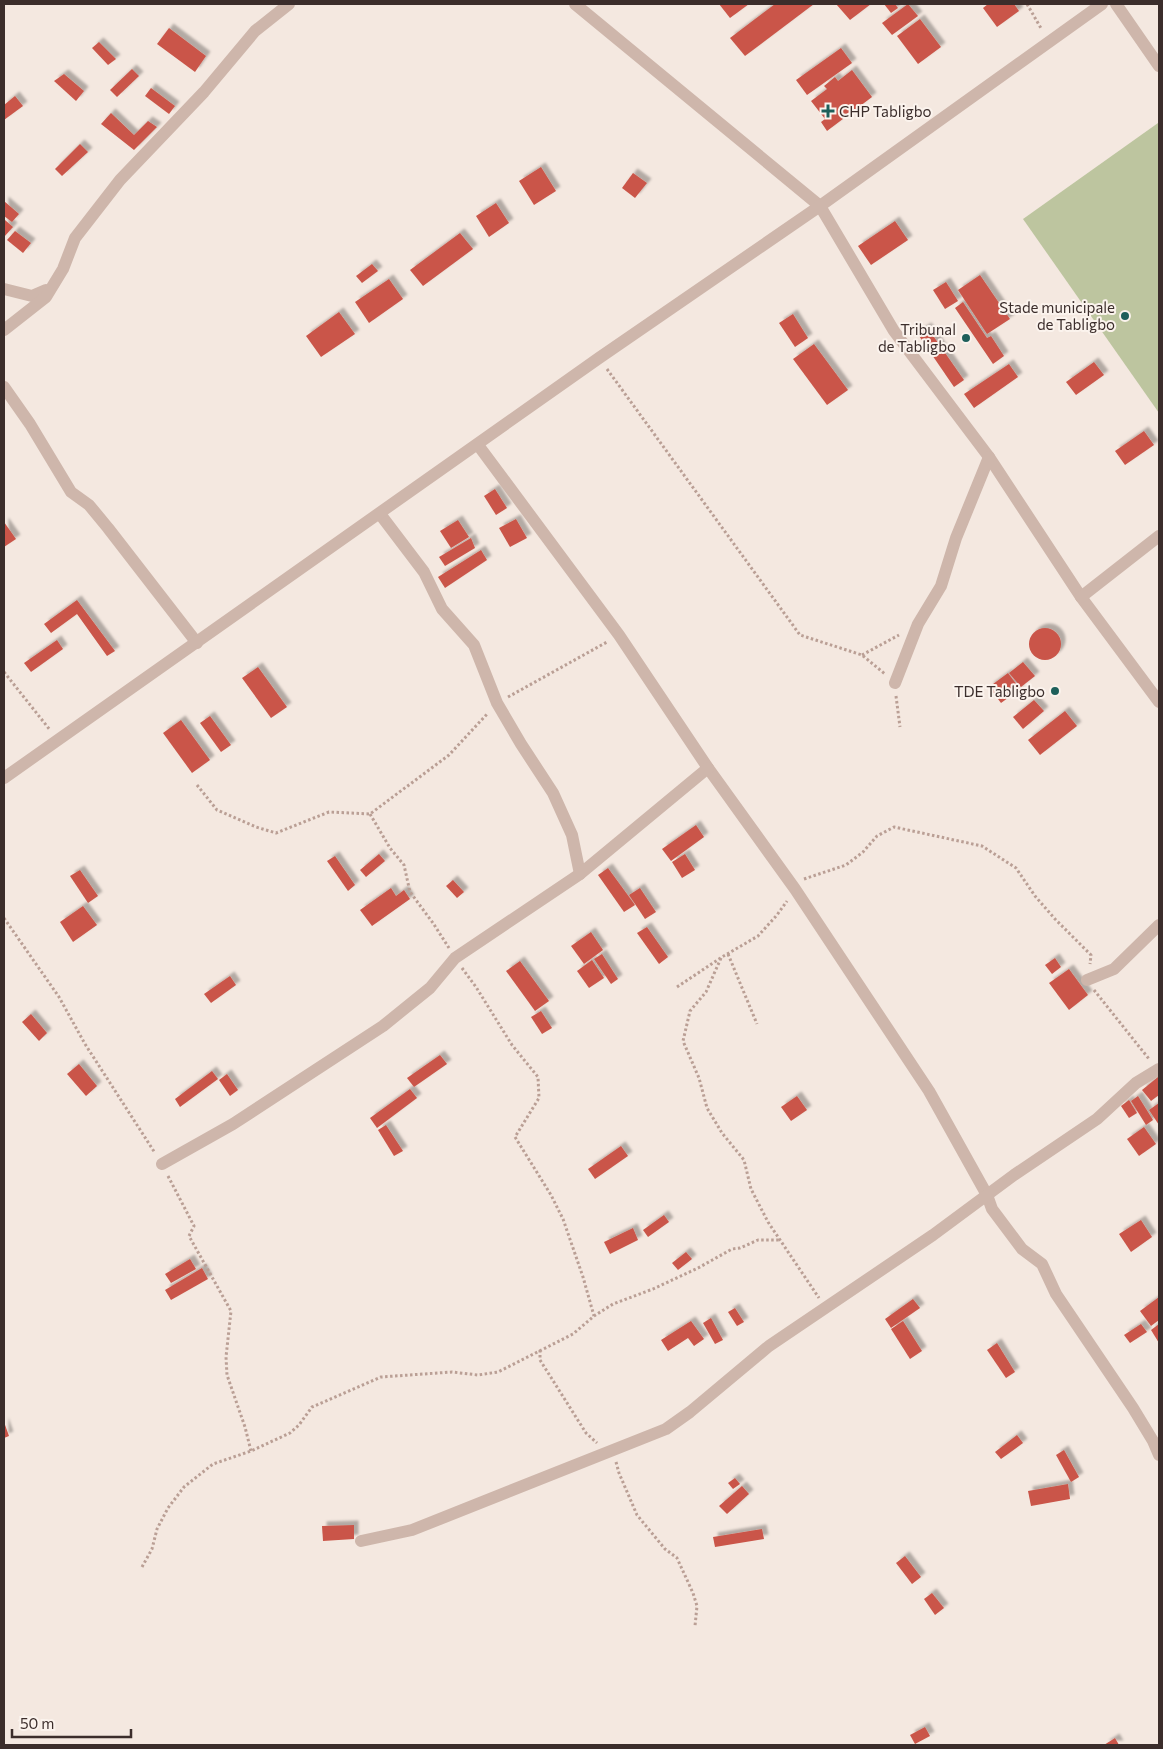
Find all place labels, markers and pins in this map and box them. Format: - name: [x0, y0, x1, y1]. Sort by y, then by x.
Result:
- place label: CHP Tabligbo: [839, 102, 932, 120]
- marker: CHP Tabligbo: [821, 104, 835, 118]
- place label: Stade municipale de Tabligbo: [999, 298, 1115, 333]
- marker: Stade municipale de Tabligbo: [1119, 310, 1131, 322]
- place label: Tribunal de Tabligbo: [878, 320, 956, 355]
- marker: Tribunal de Tabligbo: [960, 332, 972, 344]
- place label: TDE Tabligbo: [954, 682, 1045, 700]
- marker: TDE Tabligbo: [1049, 685, 1061, 697]

